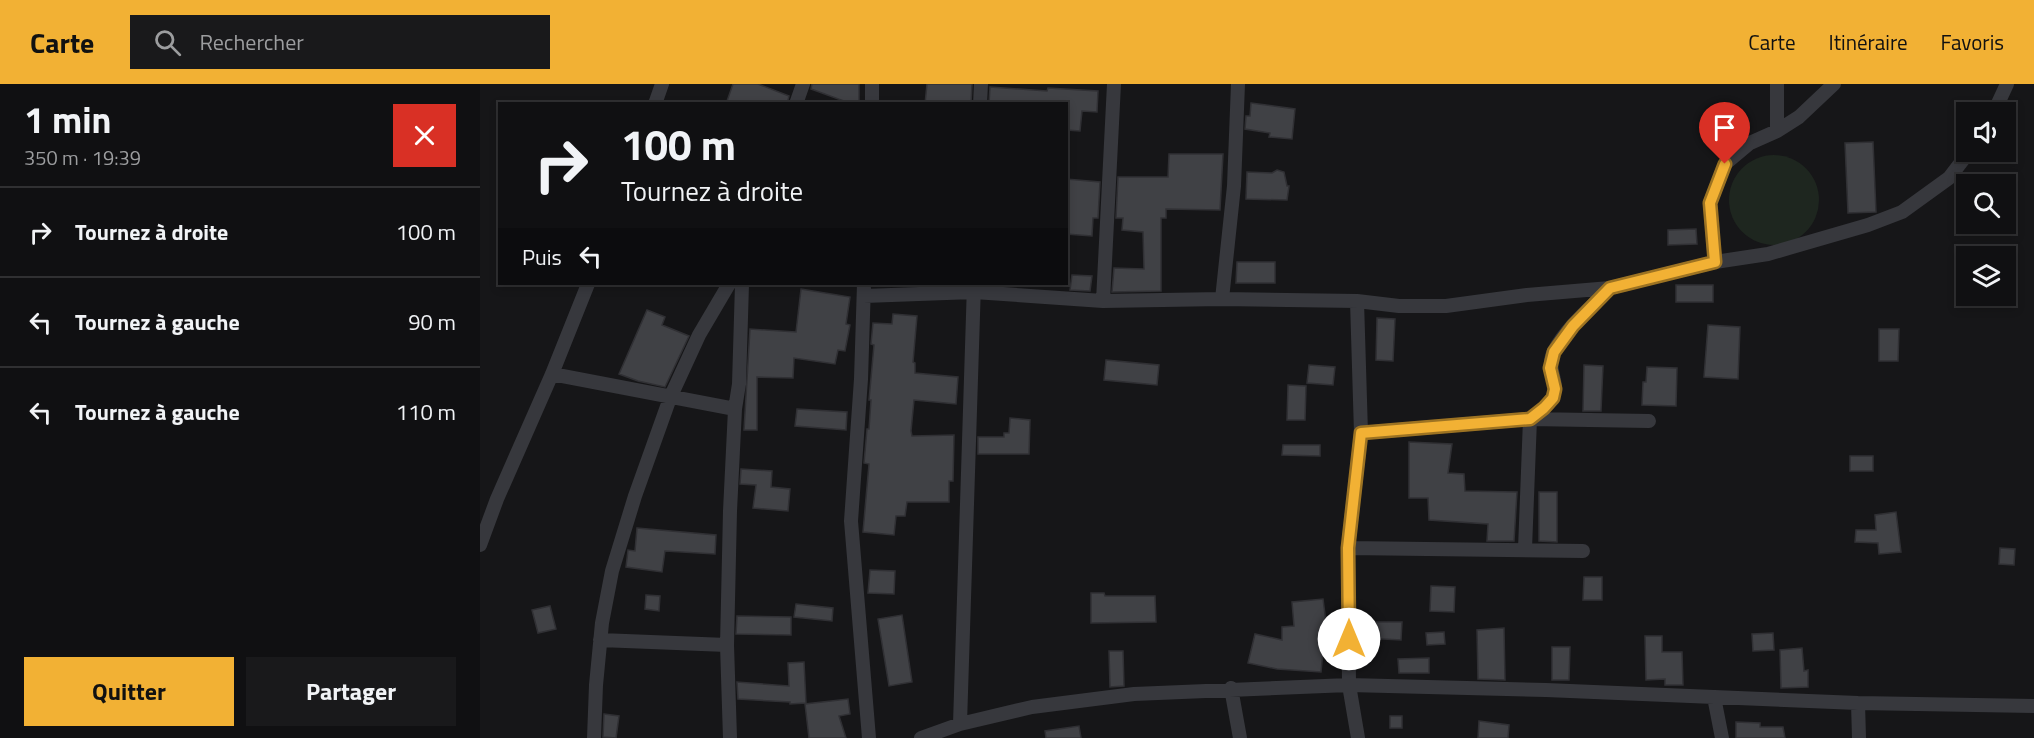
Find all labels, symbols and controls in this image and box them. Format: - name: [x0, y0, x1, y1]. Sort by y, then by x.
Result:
- search box: [130, 15, 550, 69]
- text: Carte: [30, 21, 94, 64]
- text: Rechercher: [199, 25, 304, 59]
- icon: search: [151, 26, 184, 59]
- text: Carte: [1748, 26, 1796, 58]
- text: Itinéraire: [1829, 26, 1908, 58]
- text: Favoris: [1941, 26, 2004, 58]
- text: 1 min: [24, 92, 111, 147]
- pin: [1699, 102, 1750, 164]
- map controls: [1956, 102, 2016, 306]
- button: sound: [1956, 102, 2016, 162]
- button: close: [393, 104, 456, 167]
- icon: arrive: [1708, 111, 1741, 144]
- text: 100 m: [621, 112, 736, 176]
- icon: right: [522, 126, 600, 204]
- text: 350 m · 19:39: [24, 142, 141, 173]
- text: Tournez à droite: [621, 170, 803, 211]
- button: search: [1956, 174, 2016, 234]
- text: Tournez à droite: [75, 215, 228, 249]
- text: 100 m: [396, 215, 456, 249]
- icon: right: [24, 216, 57, 249]
- text: Puis: [522, 240, 562, 274]
- icon: left: [574, 240, 607, 273]
- button: layers: [1956, 246, 2016, 306]
- text: Tournez à gauche: [75, 305, 240, 339]
- text: 90 m: [408, 305, 456, 339]
- icon: left: [24, 306, 57, 339]
- text: Tournez à gauche: [75, 395, 240, 429]
- text: 110 m: [396, 395, 456, 429]
- icon: left: [24, 396, 57, 429]
- position arrow: [1317, 607, 1381, 671]
- button: Quitter: [24, 657, 234, 726]
- button: Partager: [246, 657, 456, 726]

